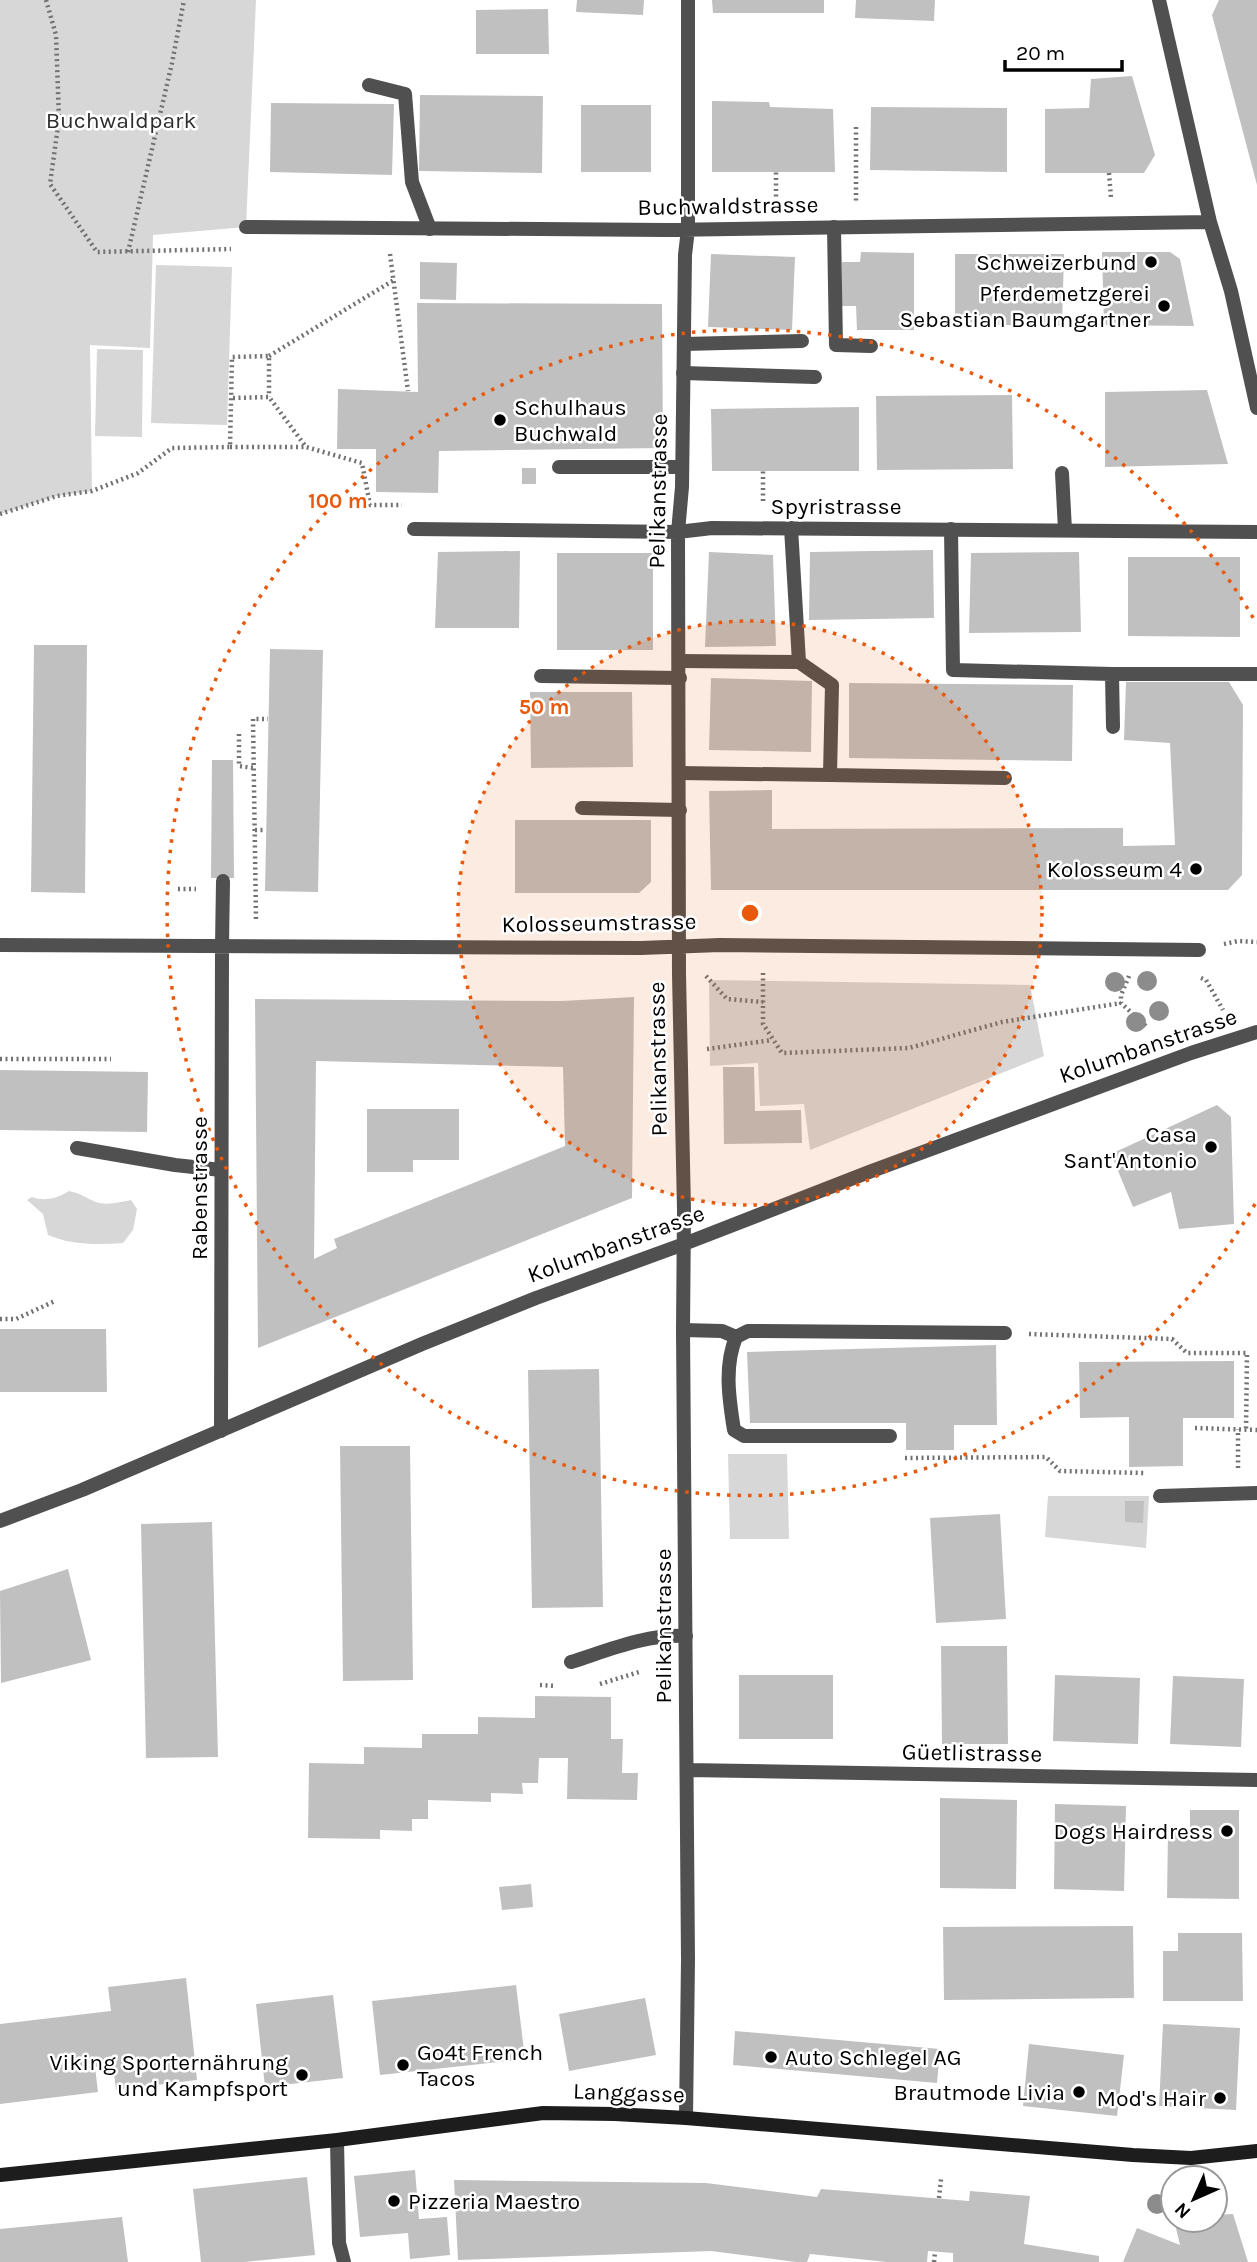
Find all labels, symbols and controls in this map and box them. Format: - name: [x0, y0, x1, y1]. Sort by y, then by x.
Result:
- scale bar: [1005, 28, 1122, 72]
- text: 20 m: [1016, 41, 1065, 65]
- park label: Buchwaldpark: [46, 107, 196, 134]
- street label: Buchwaldstrasse: [637, 191, 819, 221]
- place label: Schweizerbund: [976, 249, 1137, 276]
- marker: Schweizerbund: [1143, 254, 1159, 270]
- place label: Pferdemetzgerei Sebastian Baumgartner: [899, 280, 1151, 333]
- marker: Pferdemetzgerei Sebastian Baumgartner: [1156, 298, 1172, 314]
- place label: Schulhaus Buchwald: [514, 394, 627, 447]
- marker: Schulhaus Buchwald: [492, 412, 508, 428]
- street label: Pelikanstrasse: [643, 413, 673, 569]
- text: 100 m: [308, 489, 368, 513]
- street label: Spyristrasse: [771, 493, 901, 520]
- text: 50 m: [519, 695, 569, 719]
- place label: Kolosseum 4: [1047, 856, 1182, 883]
- marker: Kolosseum 4: [1188, 861, 1204, 877]
- centre of rings: [738, 901, 762, 925]
- street label: Kolosseumstrasse: [501, 908, 697, 938]
- street label: Pelikanstrasse: [643, 981, 673, 1137]
- street label: Kolumbanstrasse: [1056, 1003, 1240, 1089]
- street label: Rabenstrasse: [186, 1116, 213, 1260]
- place label: Casa Sant'Antonio: [1063, 1121, 1197, 1174]
- marker: Casa Sant'Antonio: [1203, 1139, 1219, 1155]
- street label: Kolumbanstrasse: [524, 1199, 708, 1289]
- street label: Pelikanstrasse: [650, 1548, 677, 1704]
- street label: Güetlistrasse: [902, 1738, 1042, 1768]
- place label: Dogs Hairdress: [1054, 1818, 1213, 1845]
- marker: Dogs Hairdress: [1219, 1823, 1235, 1839]
- place label: Go4t French Tacos: [417, 2039, 543, 2092]
- place label: Auto Schlegel AG: [785, 2044, 961, 2071]
- place label: Viking Sporternährung und Kampfsport: [50, 2049, 288, 2102]
- marker: Auto Schlegel AG: [763, 2049, 779, 2065]
- marker: Go4t French Tacos: [395, 2057, 411, 2073]
- marker: Viking Sporternährung und Kampfsport: [294, 2067, 310, 2083]
- street label: Langgasse: [573, 2078, 685, 2108]
- place label: Brautmode Livia: [893, 2079, 1065, 2106]
- marker: Brautmode Livia: [1071, 2084, 1087, 2100]
- place label: Mod's Hair: [1096, 2085, 1207, 2112]
- marker: Mod's Hair: [1212, 2090, 1228, 2106]
- north arrow: [1159, 2164, 1229, 2234]
- place label: Pizzeria Maestro: [408, 2188, 580, 2215]
- marker: Pizzeria Maestro: [386, 2193, 402, 2209]
- text: N: [1170, 2198, 1195, 2223]

